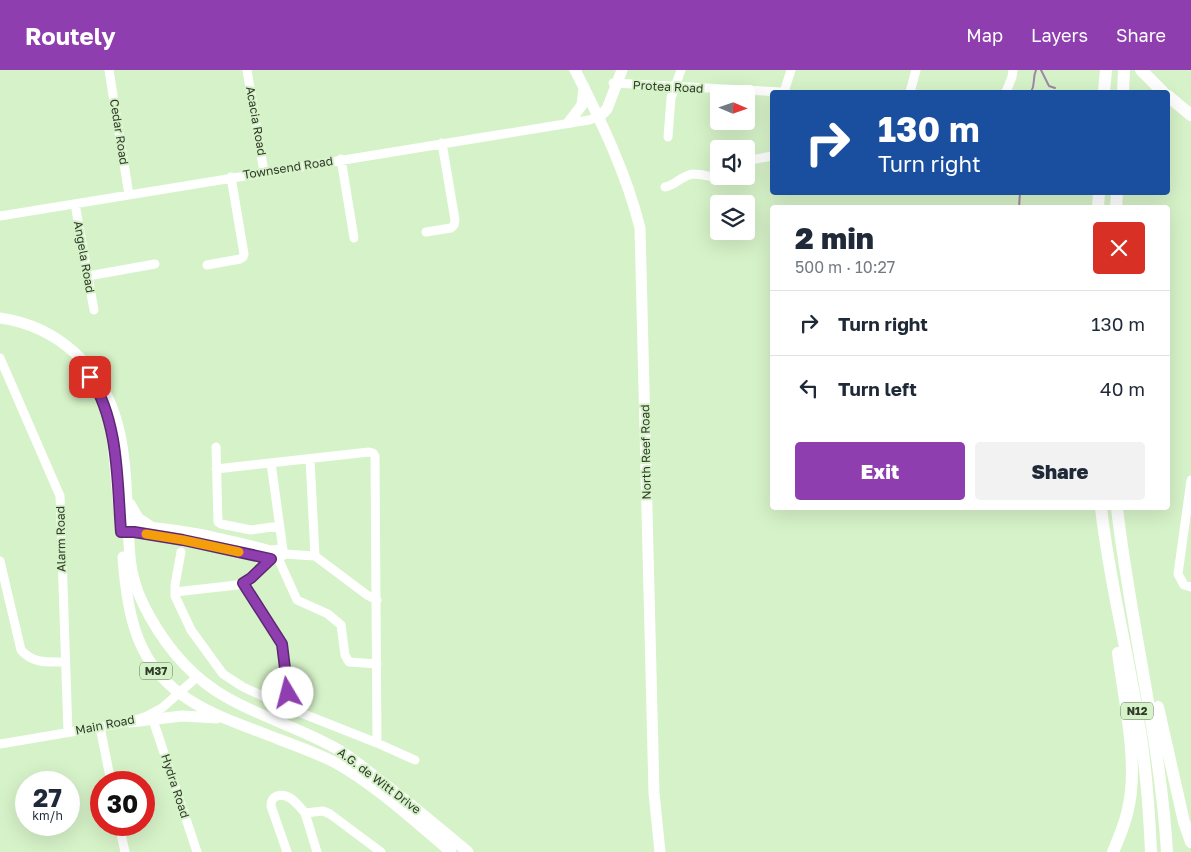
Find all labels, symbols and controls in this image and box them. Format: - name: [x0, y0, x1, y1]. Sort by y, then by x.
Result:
- text: Routely: [25, 21, 116, 50]
- text: Map: [966, 24, 1003, 46]
- text: Layers: [1031, 24, 1088, 46]
- text: Share: [1116, 24, 1166, 46]
- street label: Protea Road: [632, 77, 704, 96]
- street label: Acacia Road: [243, 85, 270, 157]
- north arrow: [710, 85, 755, 130]
- map controls: [710, 85, 755, 240]
- street label: Cedar Road: [107, 98, 132, 166]
- text: 130 m: [878, 108, 980, 150]
- icon: right: [795, 110, 860, 175]
- button: sound: [710, 140, 755, 185]
- text: Turn right: [878, 150, 981, 177]
- street label: Townsend Road: [242, 153, 334, 182]
- button: layers: [710, 195, 755, 240]
- street label: Angela Road: [71, 220, 98, 294]
- text: 2 min: [795, 220, 874, 256]
- button: close: [1093, 222, 1145, 274]
- text: 500 m · 10:27: [795, 257, 895, 277]
- icon: right: [795, 309, 823, 337]
- text: Turn right: [838, 312, 928, 335]
- text: 130 m: [1091, 312, 1145, 335]
- pin: [69, 356, 111, 398]
- icon: arrive: [76, 363, 104, 391]
- icon: left: [795, 374, 823, 402]
- text: Turn left: [838, 377, 917, 400]
- text: 40 m: [1100, 377, 1145, 400]
- street label: North Reef Road: [637, 404, 654, 500]
- button: Exit: [795, 442, 965, 500]
- button: Share: [975, 442, 1145, 500]
- street label: Alarm Road: [52, 506, 69, 572]
- road number: M37: [140, 662, 172, 680]
- position arrow: [261, 666, 313, 718]
- road number: N12: [1121, 702, 1153, 719]
- street label: Main Road: [74, 711, 136, 738]
- street label: A.G. de Witt Drive: [335, 744, 424, 817]
- street label: Hydra Road: [158, 752, 193, 820]
- speed limit sign: 30: [90, 771, 155, 836]
- text: 27: [33, 782, 62, 813]
- text: km/h: [32, 808, 63, 823]

